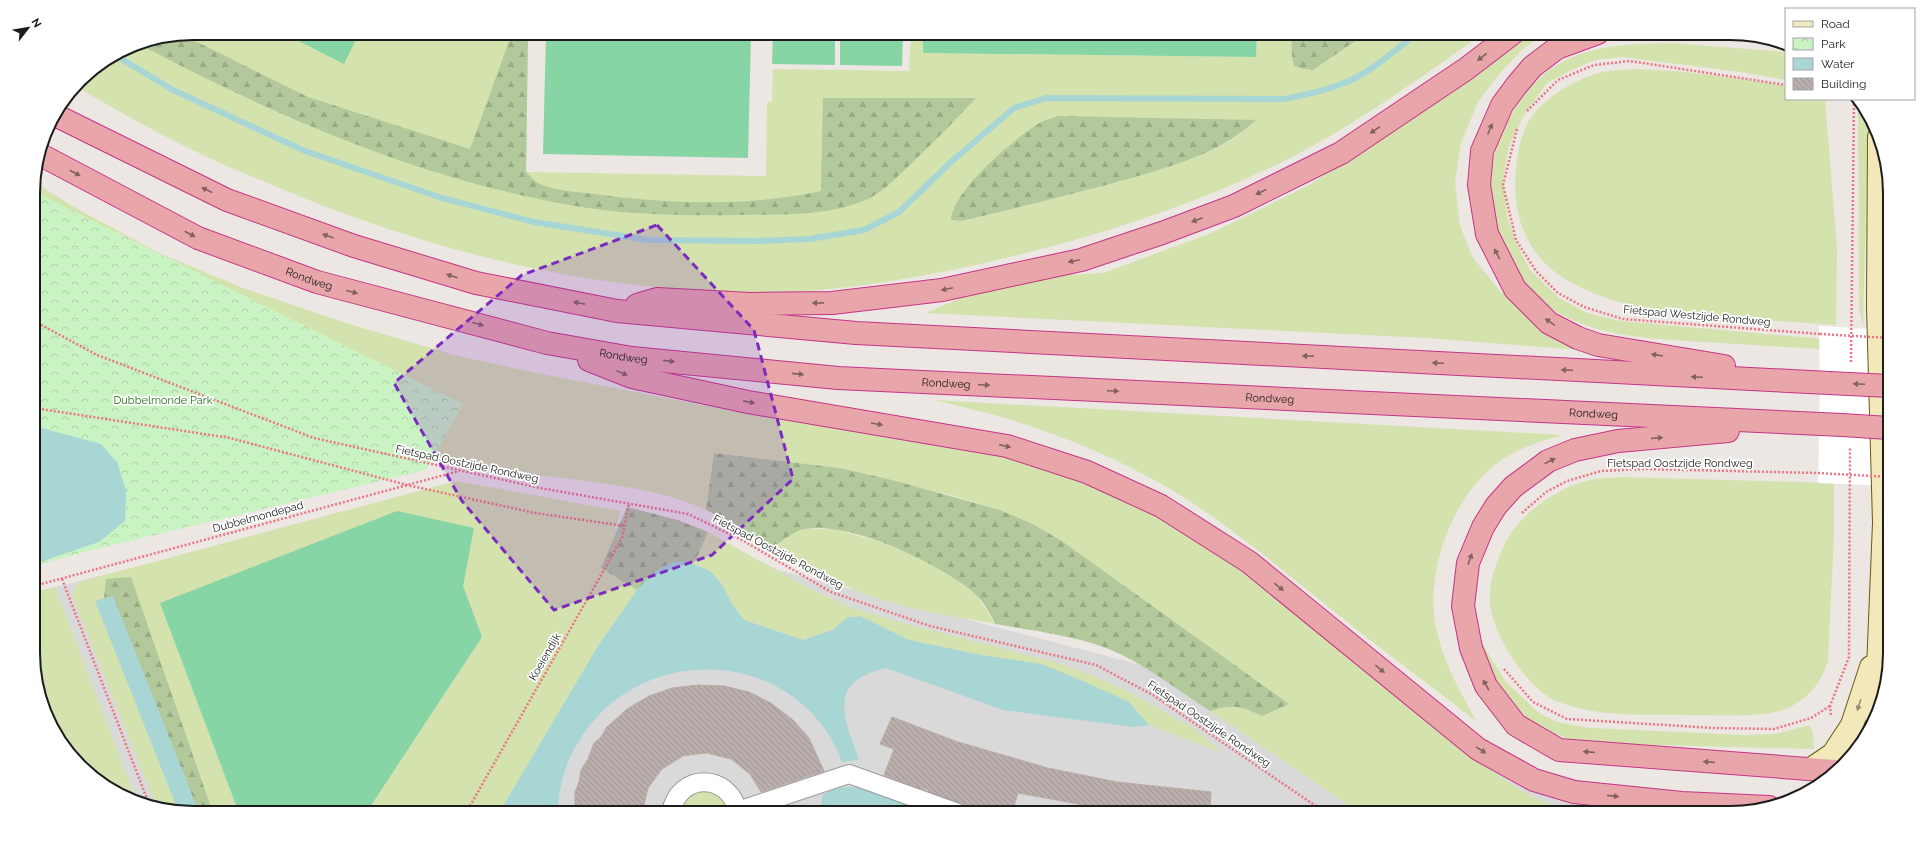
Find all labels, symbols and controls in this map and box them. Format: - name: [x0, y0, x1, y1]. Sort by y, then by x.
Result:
- north arrow: [8, 8, 48, 48]
- legend: [1785, 8, 1915, 100]
- text: N: [28, 16, 44, 30]
- text: Road: [1821, 17, 1850, 31]
- text: Park: [1821, 37, 1846, 51]
- one-way arrow: [1477, 53, 1488, 61]
- text: Water: [1821, 57, 1855, 71]
- text: Building: [1821, 77, 1867, 91]
- one-way arrow: [1488, 122, 1494, 134]
- one-way arrow: [1370, 127, 1381, 134]
- one-way arrow: [69, 170, 81, 176]
- one-way arrow: [201, 187, 212, 193]
- one-way arrow: [1256, 189, 1267, 195]
- one-way arrow: [1191, 217, 1203, 223]
- one-way arrow: [185, 230, 196, 237]
- one-way arrow: [322, 233, 334, 239]
- one-way arrow: [1494, 248, 1500, 259]
- one-way arrow: [1068, 259, 1081, 265]
- street label: Rondweg: [284, 264, 334, 292]
- one-way arrow: [446, 273, 458, 279]
- one-way arrow: [941, 286, 953, 292]
- one-way arrow: [346, 289, 358, 295]
- one-way arrow: [573, 300, 585, 306]
- one-way arrow: [811, 300, 824, 306]
- street label: Fietspad Westzijde Rondweg: [1623, 303, 1771, 329]
- one-way arrow: [1545, 318, 1555, 326]
- one-way arrow: [472, 322, 484, 328]
- street label: Rondweg: [598, 346, 648, 366]
- one-way arrow: [1651, 352, 1663, 358]
- one-way arrow: [1302, 353, 1314, 360]
- one-way arrow: [663, 358, 675, 365]
- one-way arrow: [1431, 360, 1444, 366]
- one-way arrow: [1561, 366, 1573, 373]
- one-way arrow: [617, 370, 628, 376]
- one-way arrow: [792, 371, 804, 377]
- one-way arrow: [1691, 373, 1703, 380]
- street label: Rondweg: [921, 375, 971, 391]
- one-way arrow: [1853, 381, 1865, 388]
- one-way arrow: [978, 382, 991, 388]
- one-way arrow: [1107, 388, 1120, 394]
- street label: Rondweg: [1245, 391, 1295, 406]
- park label: Dubbelmonde Park: [113, 394, 213, 407]
- one-way arrow: [743, 399, 755, 405]
- street label: Rondweg: [1569, 406, 1618, 421]
- one-way arrow: [871, 421, 883, 427]
- one-way arrow: [1651, 434, 1663, 441]
- street label: Fietspad Oostzijde Rondweg: [394, 442, 540, 486]
- one-way arrow: [999, 444, 1011, 450]
- street label: Fietspad Oostzijde Rondweg: [1607, 457, 1753, 470]
- one-way arrow: [1544, 458, 1555, 464]
- street label: Dubbelmondepad: [211, 499, 305, 535]
- street label: Fietspad Oostzijde Rondweg: [711, 512, 845, 592]
- one-way arrow: [1468, 553, 1474, 565]
- one-way arrow: [1273, 582, 1284, 591]
- street label: Koeiendijk: [526, 631, 564, 683]
- one-way arrow: [1374, 664, 1385, 673]
- street label: Fietspad Oostzijde Rondweg: [1145, 678, 1273, 770]
- one-way arrow: [1483, 679, 1489, 691]
- one-way arrow: [1856, 699, 1862, 711]
- one-way arrow: [1475, 747, 1487, 754]
- one-way arrow: [1583, 749, 1595, 756]
- one-way arrow: [1703, 759, 1715, 766]
- one-way arrow: [1607, 792, 1619, 799]

